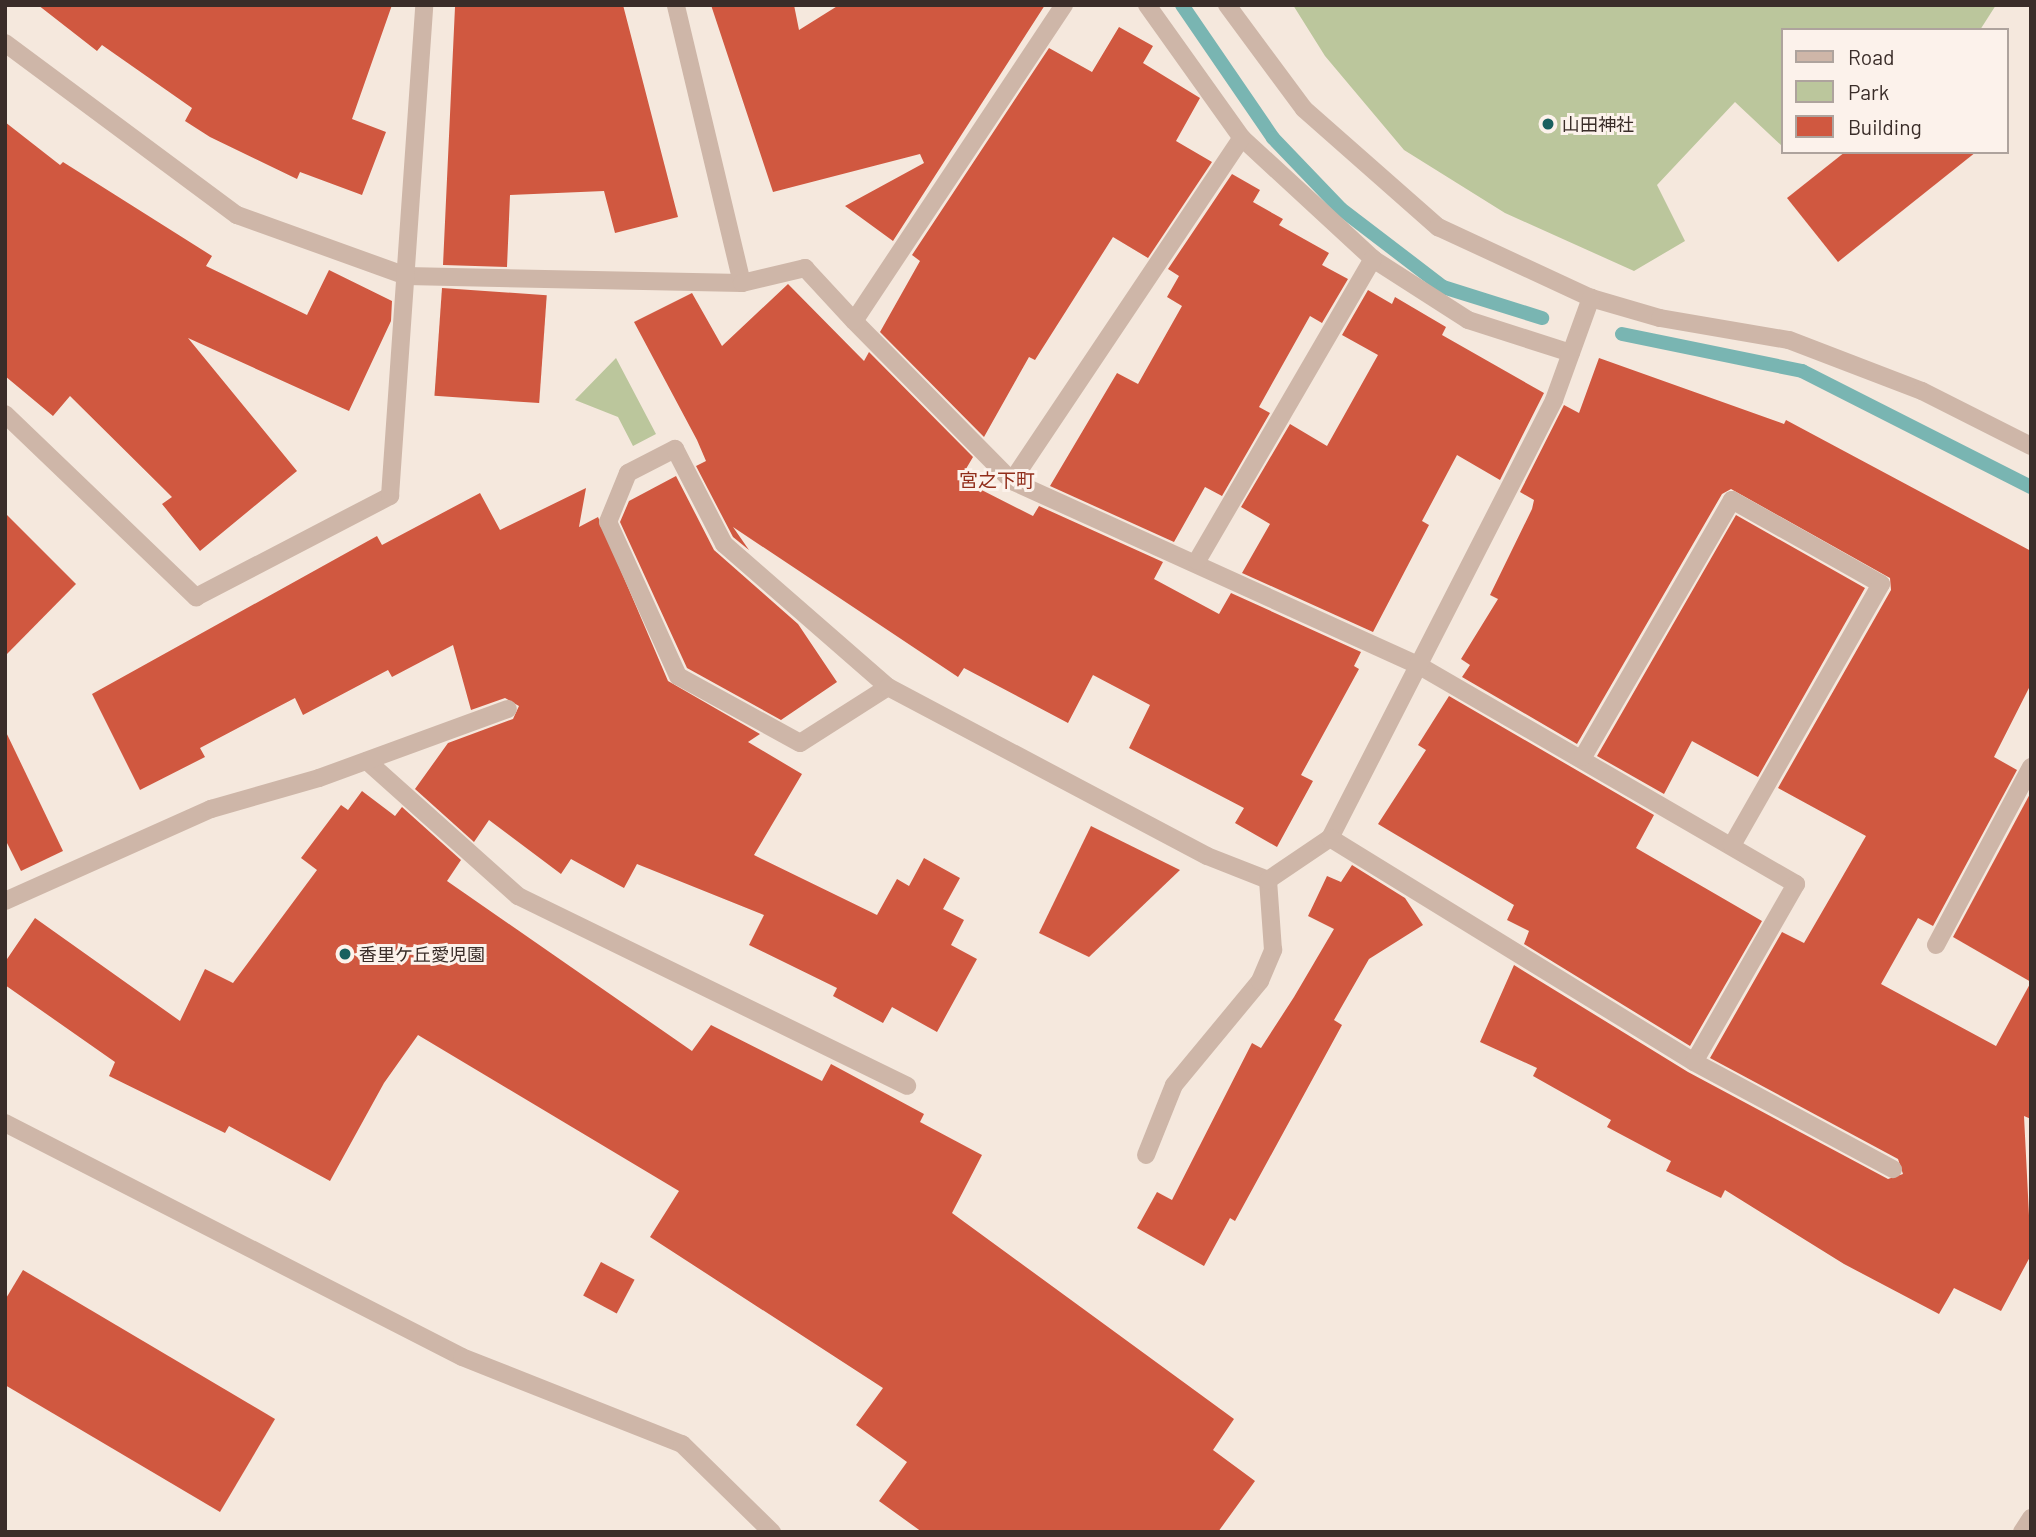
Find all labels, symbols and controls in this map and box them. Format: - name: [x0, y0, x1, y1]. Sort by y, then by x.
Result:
- legend: [1780, 28, 2008, 154]
- text: Road: [1848, 44, 1894, 69]
- text: Park: [1848, 79, 1889, 104]
- place label: 山田神社: [1562, 113, 1634, 135]
- text: Building: [1848, 114, 1922, 139]
- marker: 山田神社: [1540, 116, 1556, 132]
- district label: 宮之下町: [959, 469, 1035, 491]
- place label: 香里ケ丘愛児園: [359, 943, 485, 965]
- marker: 香里ケ丘愛児園: [337, 946, 353, 962]

